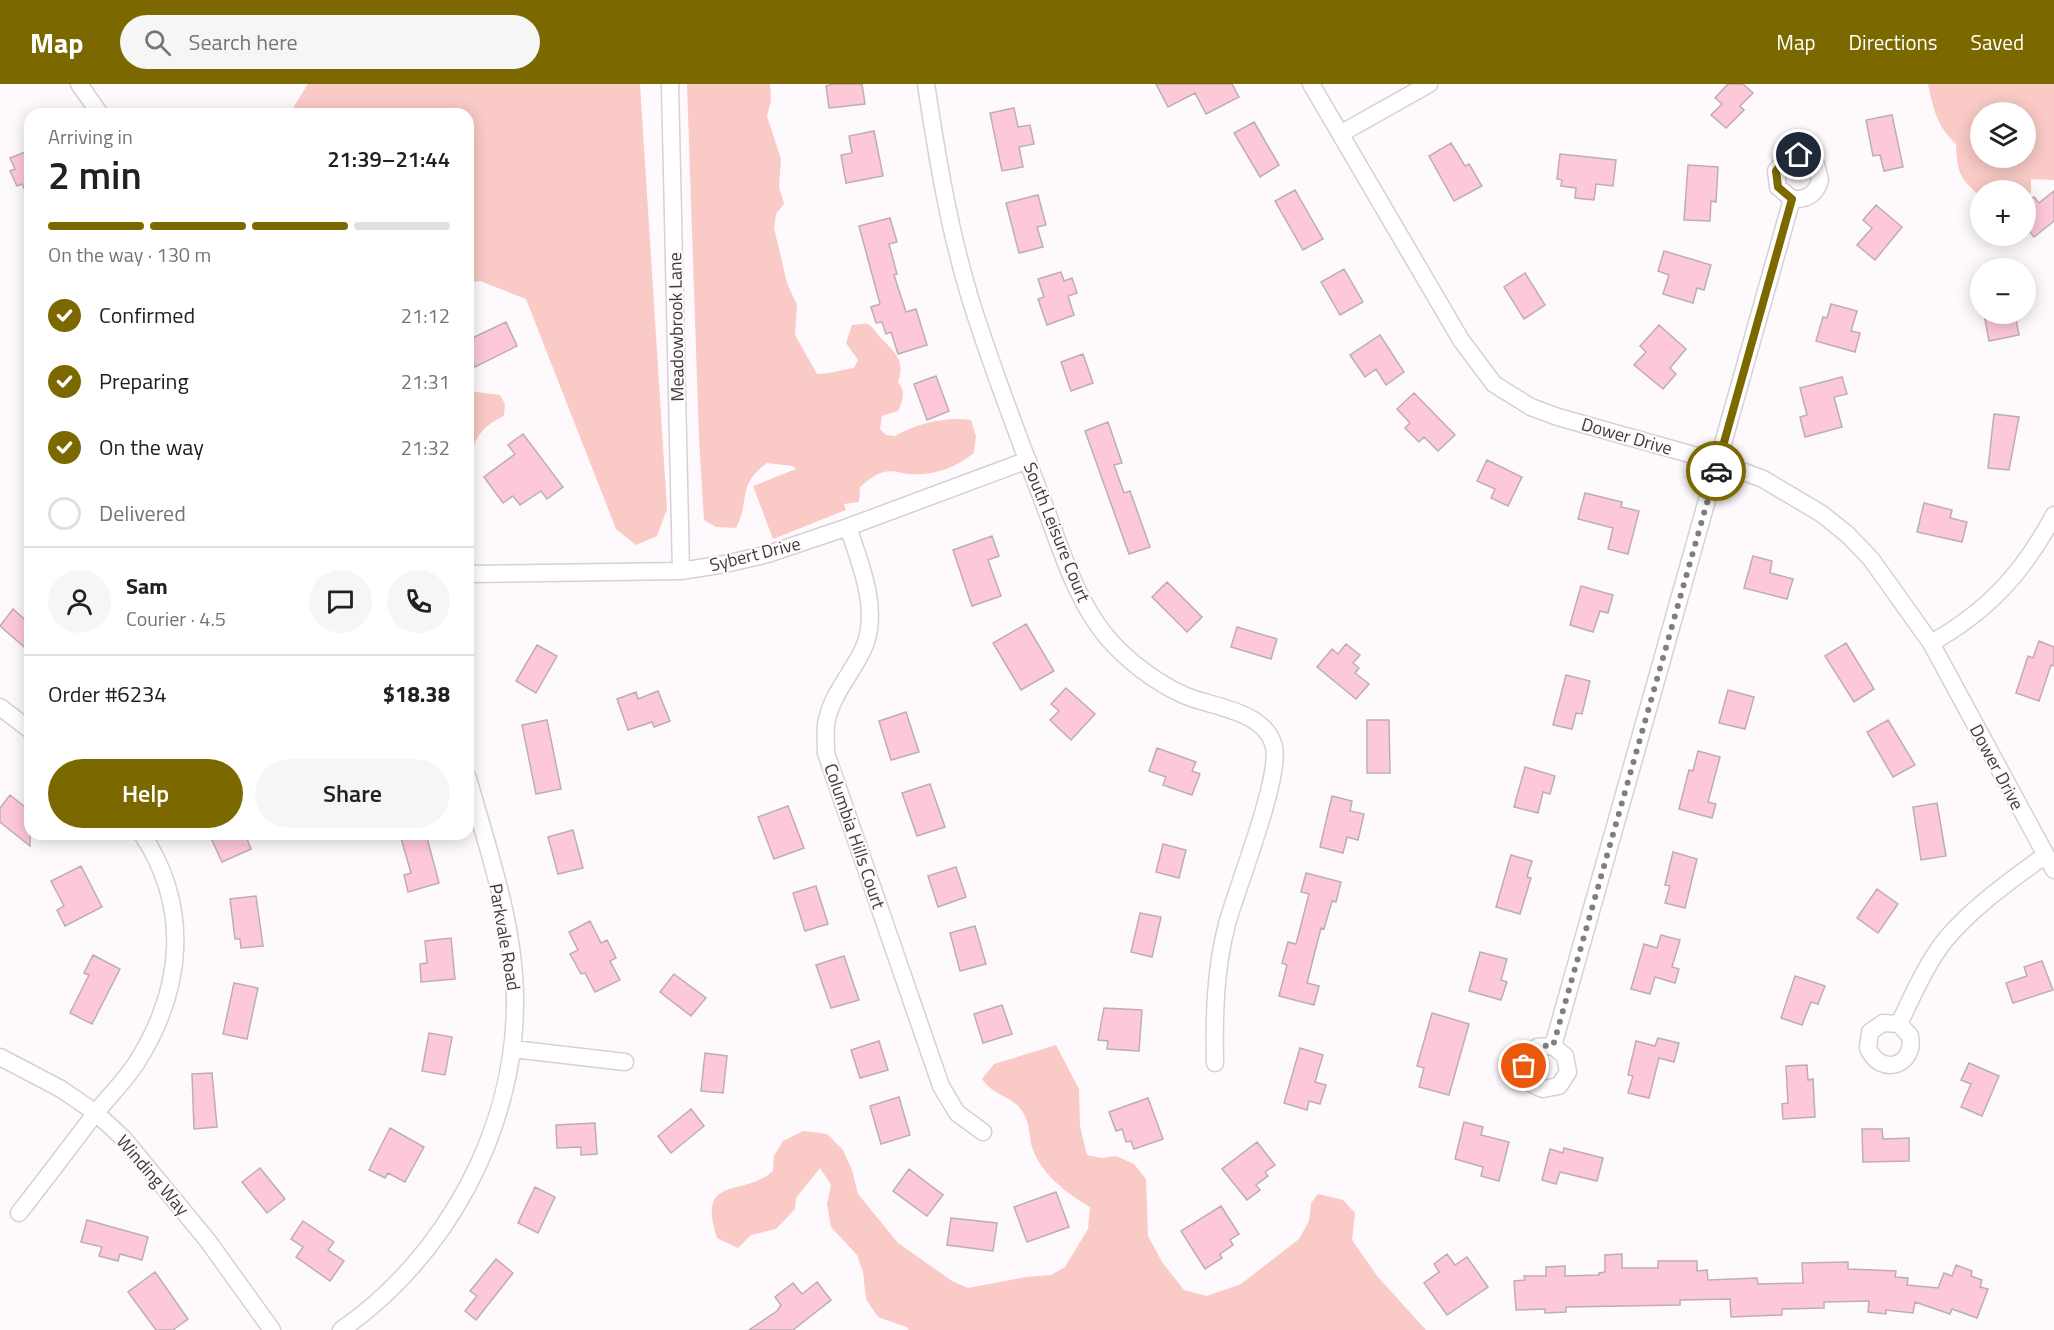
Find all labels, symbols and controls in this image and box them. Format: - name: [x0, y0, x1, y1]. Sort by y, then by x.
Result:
- search box: [120, 15, 540, 69]
- text: Map: [30, 21, 84, 64]
- text: Search here: [189, 25, 298, 59]
- icon: search: [141, 26, 174, 59]
- text: Map: [1776, 26, 1816, 58]
- text: Directions: [1849, 26, 1938, 58]
- text: Saved: [1971, 26, 2024, 58]
- map controls: [1970, 102, 2036, 324]
- button: layers: [1970, 102, 2036, 168]
- text: Arriving in: [48, 121, 133, 152]
- pin: [1773, 129, 1824, 180]
- icon: home: [1782, 138, 1815, 171]
- text: 21:39–21:44: [327, 142, 450, 176]
- text: 2 min: [48, 145, 142, 204]
- button: +: [1970, 180, 2036, 246]
- text: On the way · 130 m: [48, 239, 211, 270]
- street label: Meadowbrook Lane: [661, 252, 691, 402]
- button: −: [1970, 258, 2036, 324]
- text: Confirmed: [99, 298, 195, 332]
- icon: check: [48, 299, 81, 332]
- text: 21:12: [401, 300, 450, 331]
- text: Preparing: [99, 364, 189, 398]
- icon: check: [48, 365, 81, 398]
- text: 21:31: [401, 366, 450, 397]
- street label: Dower Drive: [1578, 410, 1676, 462]
- text: On the way: [99, 430, 204, 464]
- icon: check: [48, 431, 81, 464]
- text: 21:32: [401, 432, 450, 463]
- courier: [1686, 441, 1746, 501]
- icon: car: [1700, 455, 1733, 488]
- street label: South Leisure Court: [1017, 458, 1098, 607]
- text: Delivered: [99, 496, 186, 530]
- street label: Sybert Drive: [707, 530, 803, 578]
- text: Sam: [126, 569, 168, 603]
- button: person: [48, 570, 111, 633]
- button: chat: [309, 570, 372, 633]
- button: phone: [387, 570, 450, 633]
- text: Courier · 4.5: [126, 603, 226, 634]
- text: Order #6234: [48, 677, 167, 711]
- text: $18.38: [383, 677, 450, 711]
- street label: Dower Drive: [1963, 719, 2031, 815]
- button: Help: [48, 759, 243, 828]
- button: Share: [255, 759, 450, 828]
- street label: Columbia Hills Court: [817, 760, 893, 913]
- street label: Parkvale Road: [482, 881, 528, 993]
- pin: [1498, 1040, 1549, 1091]
- icon: bag: [1507, 1049, 1540, 1082]
- street label: Winding Way: [110, 1129, 196, 1222]

